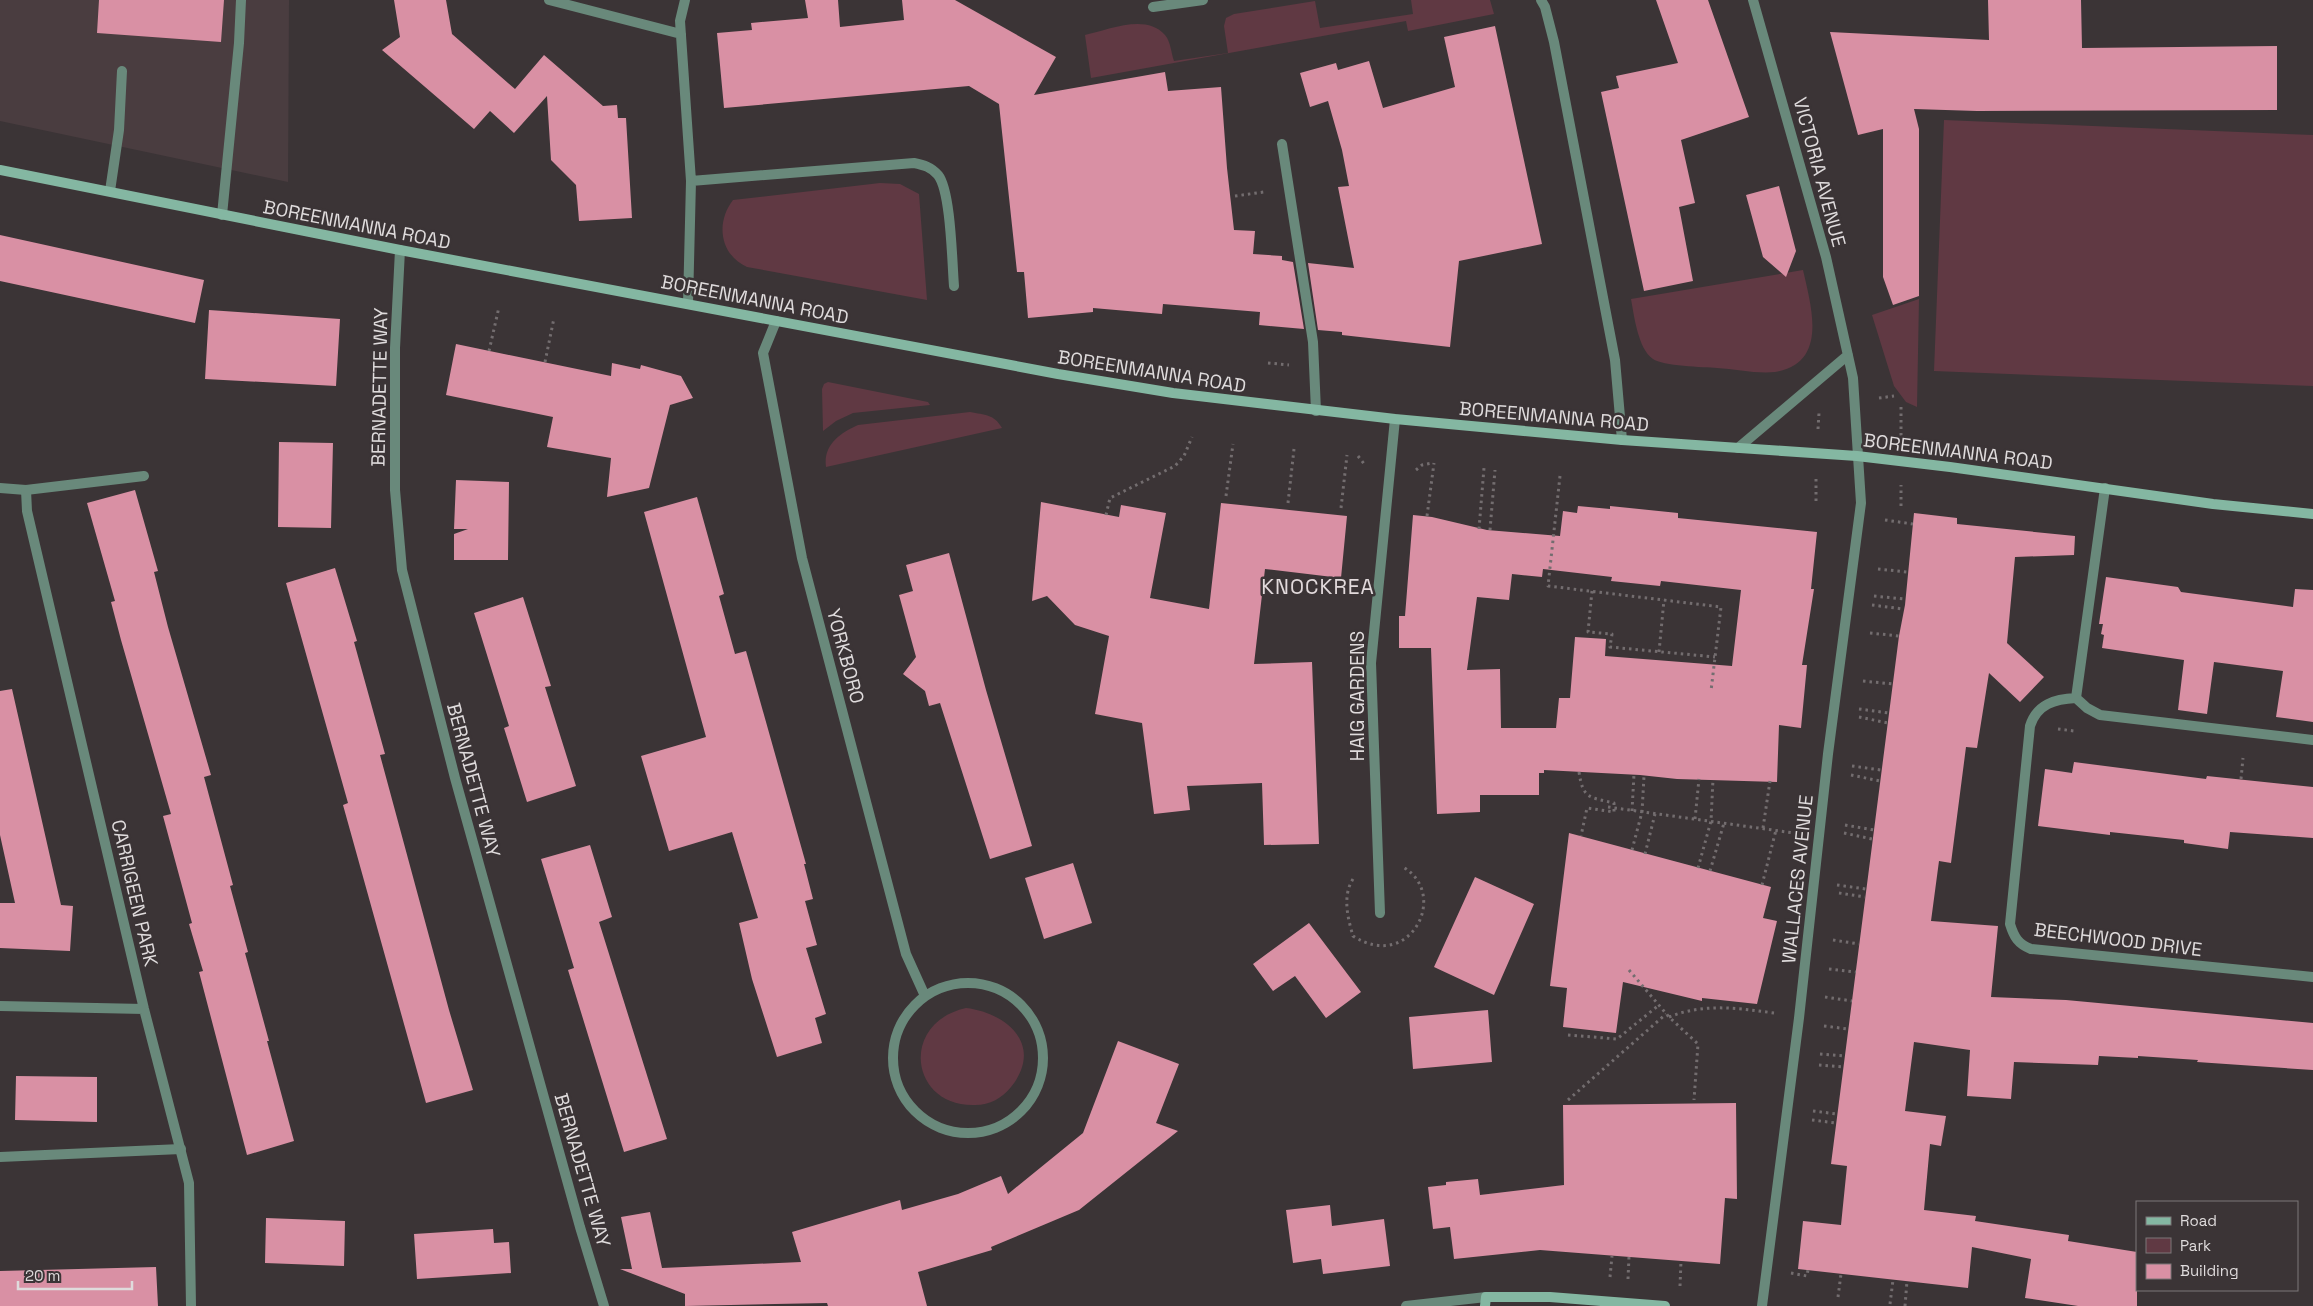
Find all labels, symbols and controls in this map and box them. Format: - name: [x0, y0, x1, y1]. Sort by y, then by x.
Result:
- street label: VICTORIA AVENUE: [1788, 95, 1852, 250]
- street label: BOREENMANNA ROAD: [261, 194, 453, 255]
- street label: BOREENMANNA ROAD: [659, 269, 851, 330]
- street label: BERNADETTE WAY: [366, 307, 393, 467]
- street label: BOREENMANNA ROAD: [1056, 344, 1248, 399]
- street label: BOREENMANNA ROAD: [1458, 396, 1650, 437]
- street label: BOREENMANNA ROAD: [1862, 427, 2054, 476]
- district label: KNOCKREA: [1261, 573, 1375, 600]
- street label: YORKBORO: [821, 606, 870, 706]
- street label: HAIG GARDENS: [1345, 631, 1370, 761]
- street label: BERNADETTE WAY: [441, 700, 506, 861]
- street label: WALLACES AVENUE: [1776, 794, 1819, 965]
- street label: CARRIGEEN PARK: [105, 817, 164, 969]
- street label: BEECHWOOD DRIVE: [2032, 917, 2203, 962]
- street label: BERNADETTE WAY: [549, 1090, 617, 1250]
- legend: [2136, 1201, 2298, 1291]
- text: Road: [2180, 1211, 2217, 1230]
- text: Park: [2180, 1236, 2211, 1255]
- scale bar: [18, 1258, 131, 1290]
- text: Building: [2180, 1261, 2239, 1280]
- text: 20 m: [25, 1266, 60, 1285]

